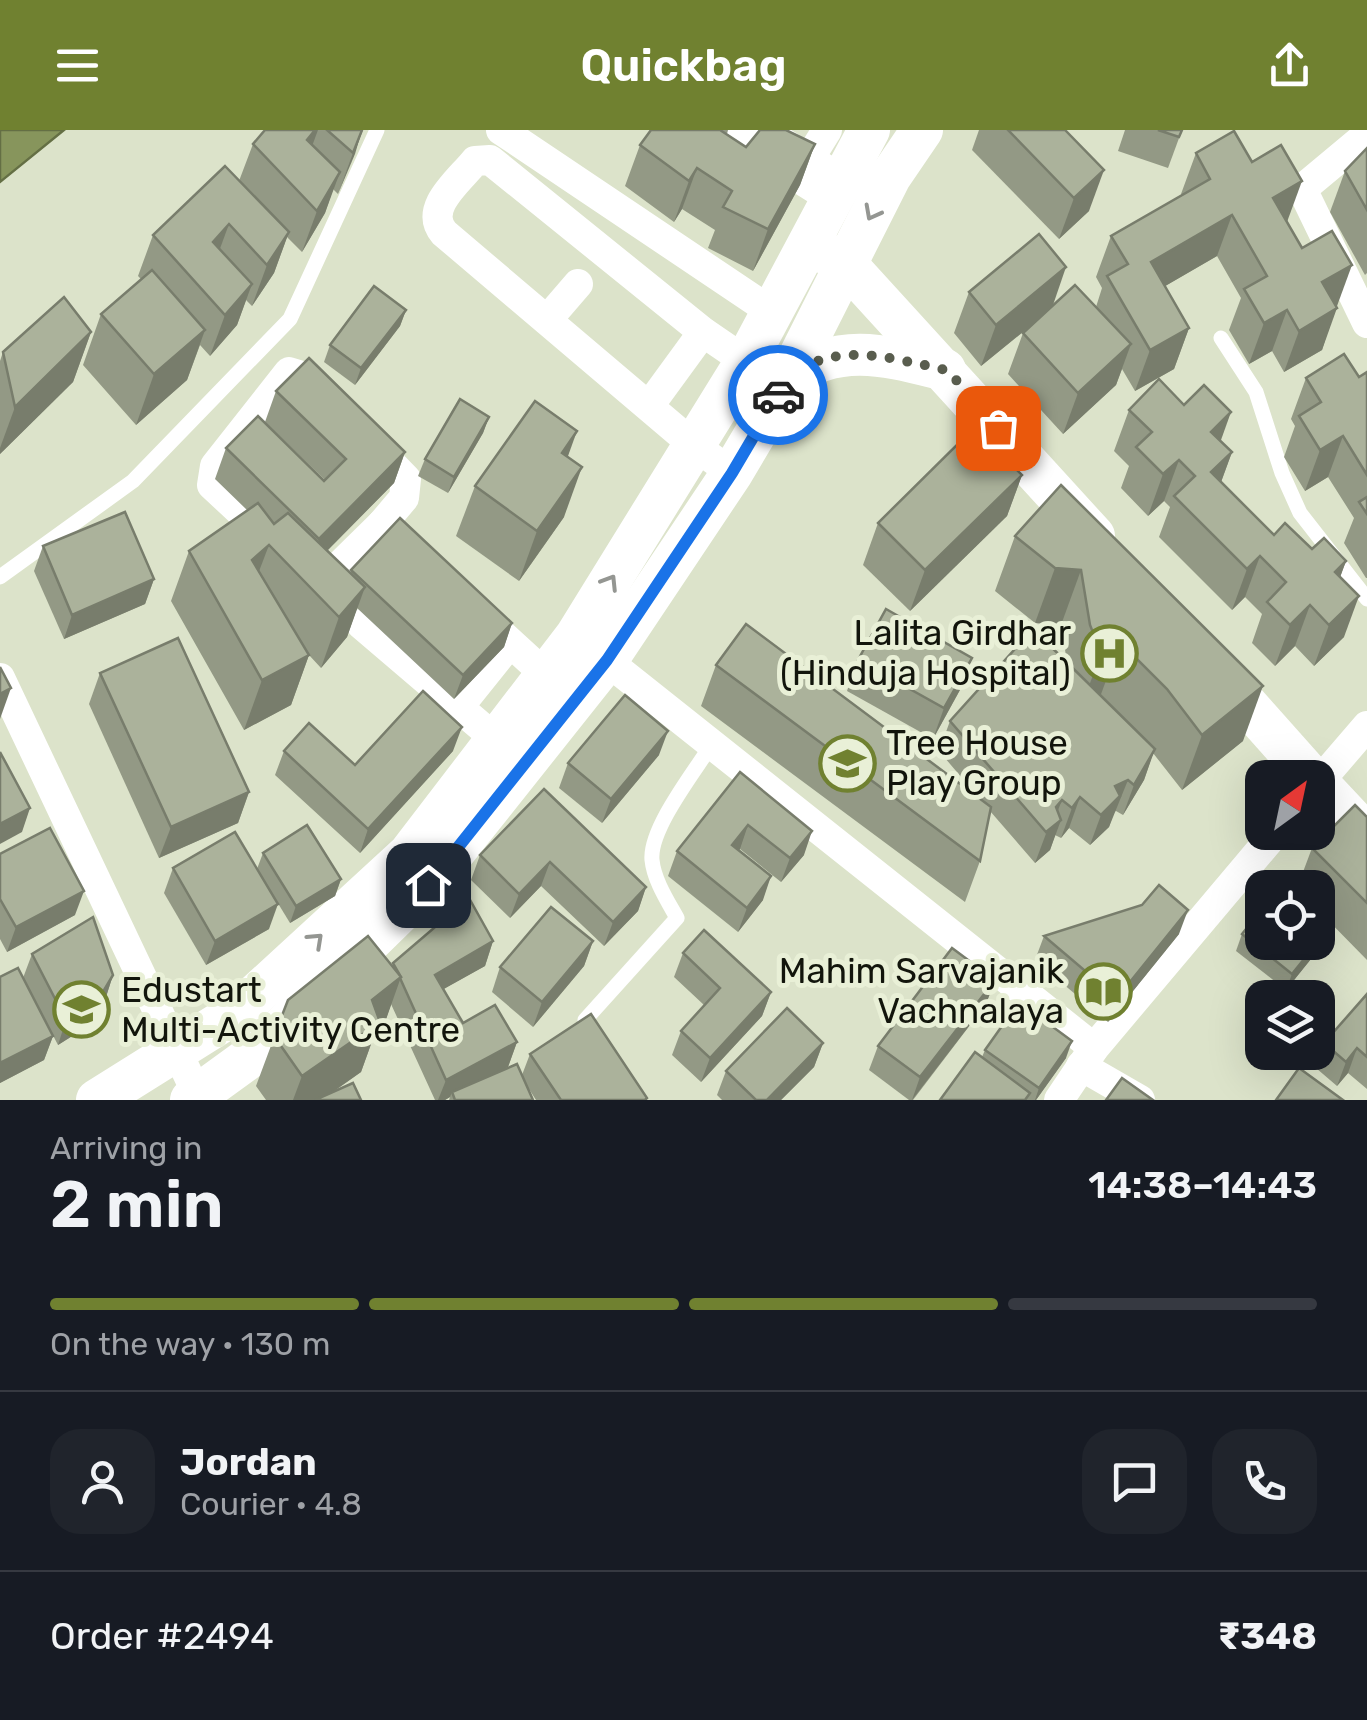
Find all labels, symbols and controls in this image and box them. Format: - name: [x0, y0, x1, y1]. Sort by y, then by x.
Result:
- icon: menu: [50, 38, 105, 93]
- icon: share: [1262, 38, 1317, 93]
- text: Quickbag: [580, 39, 787, 92]
- one-way arrow: [865, 203, 884, 221]
- courier: [728, 345, 828, 445]
- icon: car: [751, 368, 806, 423]
- pin: [956, 386, 1041, 471]
- icon: bag: [971, 401, 1026, 456]
- one-way arrow: [598, 575, 617, 593]
- place label: Lalita Girdhar (Hinduja Hospital): [780, 612, 1071, 694]
- hospital icon: Lalita Girdhar (Hinduja Hospital): [1080, 623, 1140, 683]
- place label: Tree House Play Group: [886, 722, 1068, 804]
- school or university icon: Tree House Play Group: [817, 733, 877, 793]
- north arrow: [1245, 760, 1335, 850]
- map controls: [1245, 760, 1335, 1070]
- pin: [386, 843, 471, 928]
- icon: home: [401, 858, 456, 913]
- button: locate: [1245, 870, 1335, 960]
- one-way arrow: [304, 933, 323, 951]
- place label: Mahim Sarvajanik Vachnalaya: [779, 950, 1064, 1032]
- library icon: Mahim Sarvajanik Vachnalaya: [1073, 961, 1133, 1021]
- place label: Edustart Multi-Activity Centre: [121, 969, 460, 1051]
- school or university icon: Edustart Multi-Activity Centre: [52, 980, 112, 1040]
- button: layers: [1245, 980, 1335, 1070]
- text: Arriving in: [50, 1129, 202, 1167]
- text: 14:38–14:43: [1088, 1162, 1317, 1208]
- text: 2 min: [50, 1166, 224, 1243]
- text: On the way · 130 m: [50, 1325, 330, 1363]
- button: person: [50, 1429, 155, 1534]
- button: chat: [1082, 1429, 1187, 1534]
- button: phone: [1212, 1429, 1317, 1534]
- text: Jordan: [180, 1439, 317, 1485]
- text: Courier · 4.8: [180, 1485, 362, 1523]
- text: Order #2494: [50, 1613, 274, 1659]
- text: ₹348: [1217, 1613, 1317, 1659]

